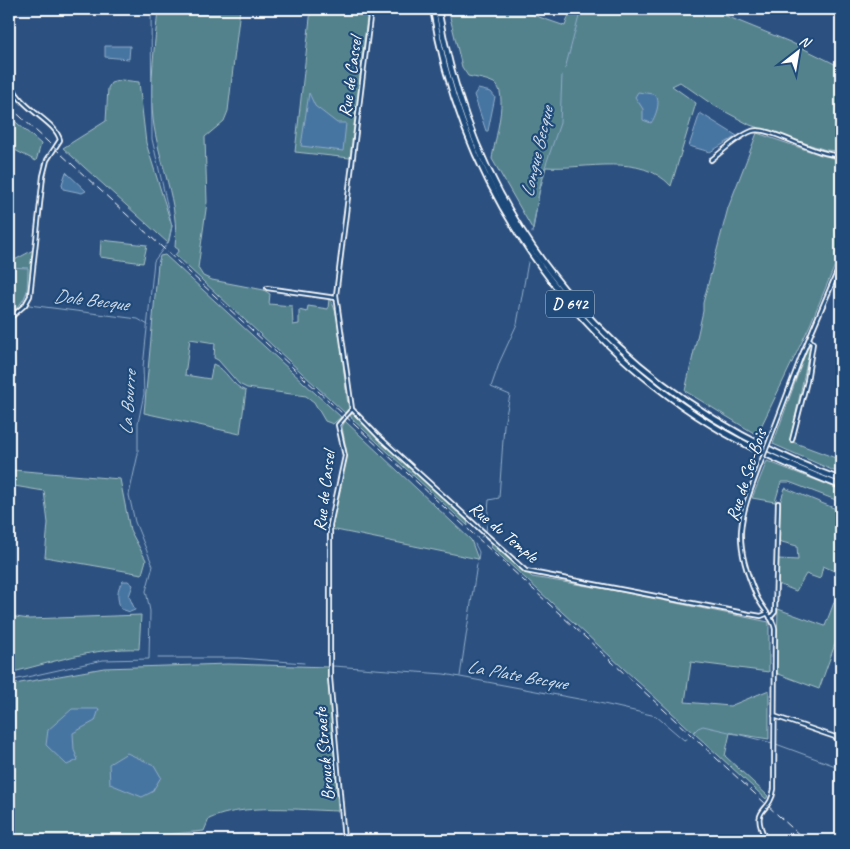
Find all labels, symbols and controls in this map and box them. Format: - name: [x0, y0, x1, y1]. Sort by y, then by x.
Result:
- north arrow: [772, 28, 822, 78]
- text: N: [796, 32, 815, 52]
- street label: Rue de Cassel: [333, 33, 367, 119]
- water label: Longue Becque: [515, 102, 560, 199]
- water label: Dole Becque: [52, 284, 132, 317]
- road number: D 642: [546, 290, 594, 318]
- water label: La Bourre: [114, 367, 142, 436]
- street label: Rue de Sec-Bois: [721, 425, 772, 524]
- street label: Rue de Cassel: [308, 447, 340, 532]
- street label: Rue du Temple: [465, 497, 544, 568]
- water label: La Plate Becque: [465, 654, 572, 696]
- street label: Brouck Straete: [309, 705, 339, 801]

